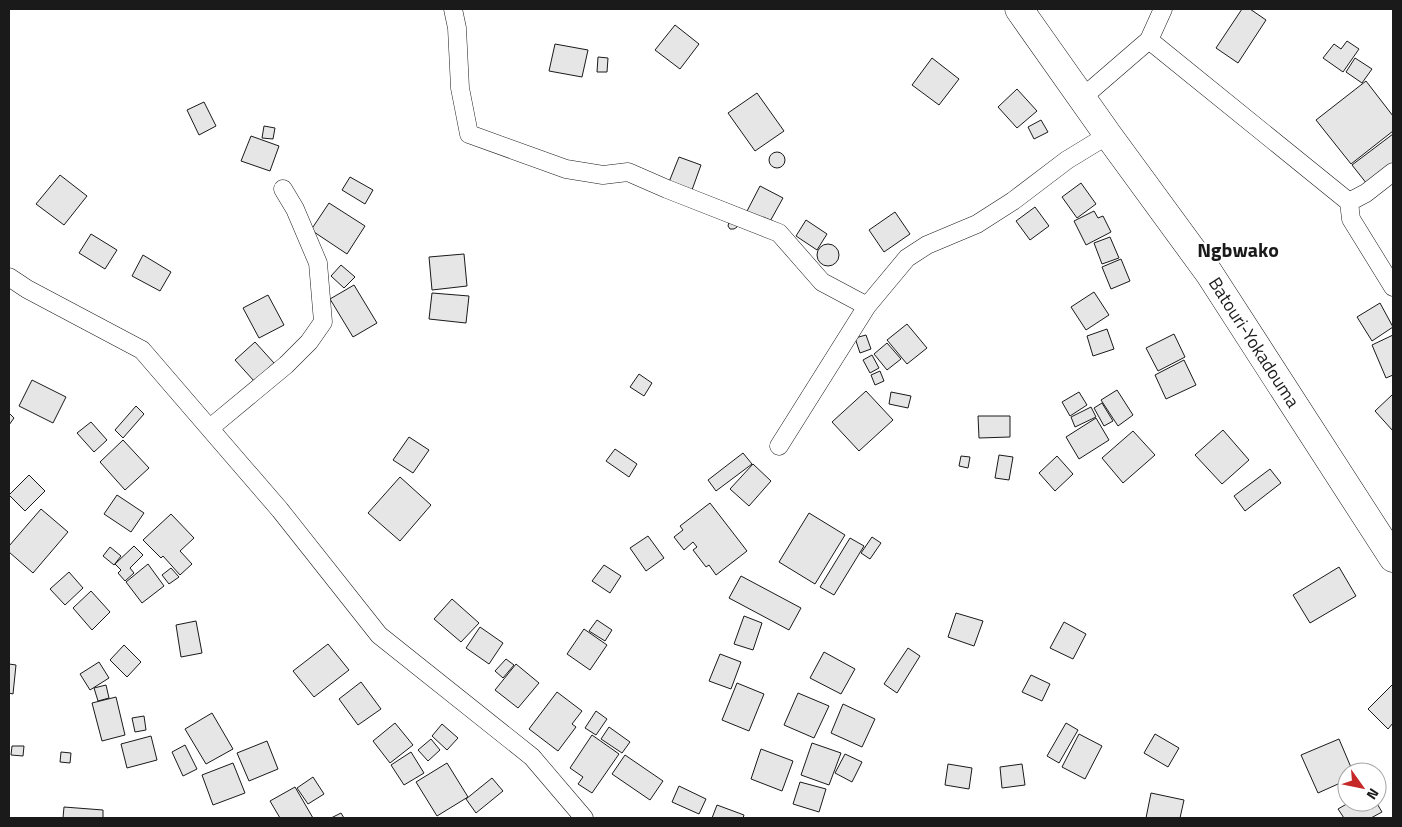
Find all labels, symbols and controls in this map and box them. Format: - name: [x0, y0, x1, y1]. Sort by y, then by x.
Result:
- district label: Ngbwako: [1197, 234, 1279, 265]
- street label: Batouri-Yokadouma: [1202, 272, 1306, 413]
- north arrow: [1337, 762, 1387, 812]
- text: N: [1362, 785, 1385, 804]

